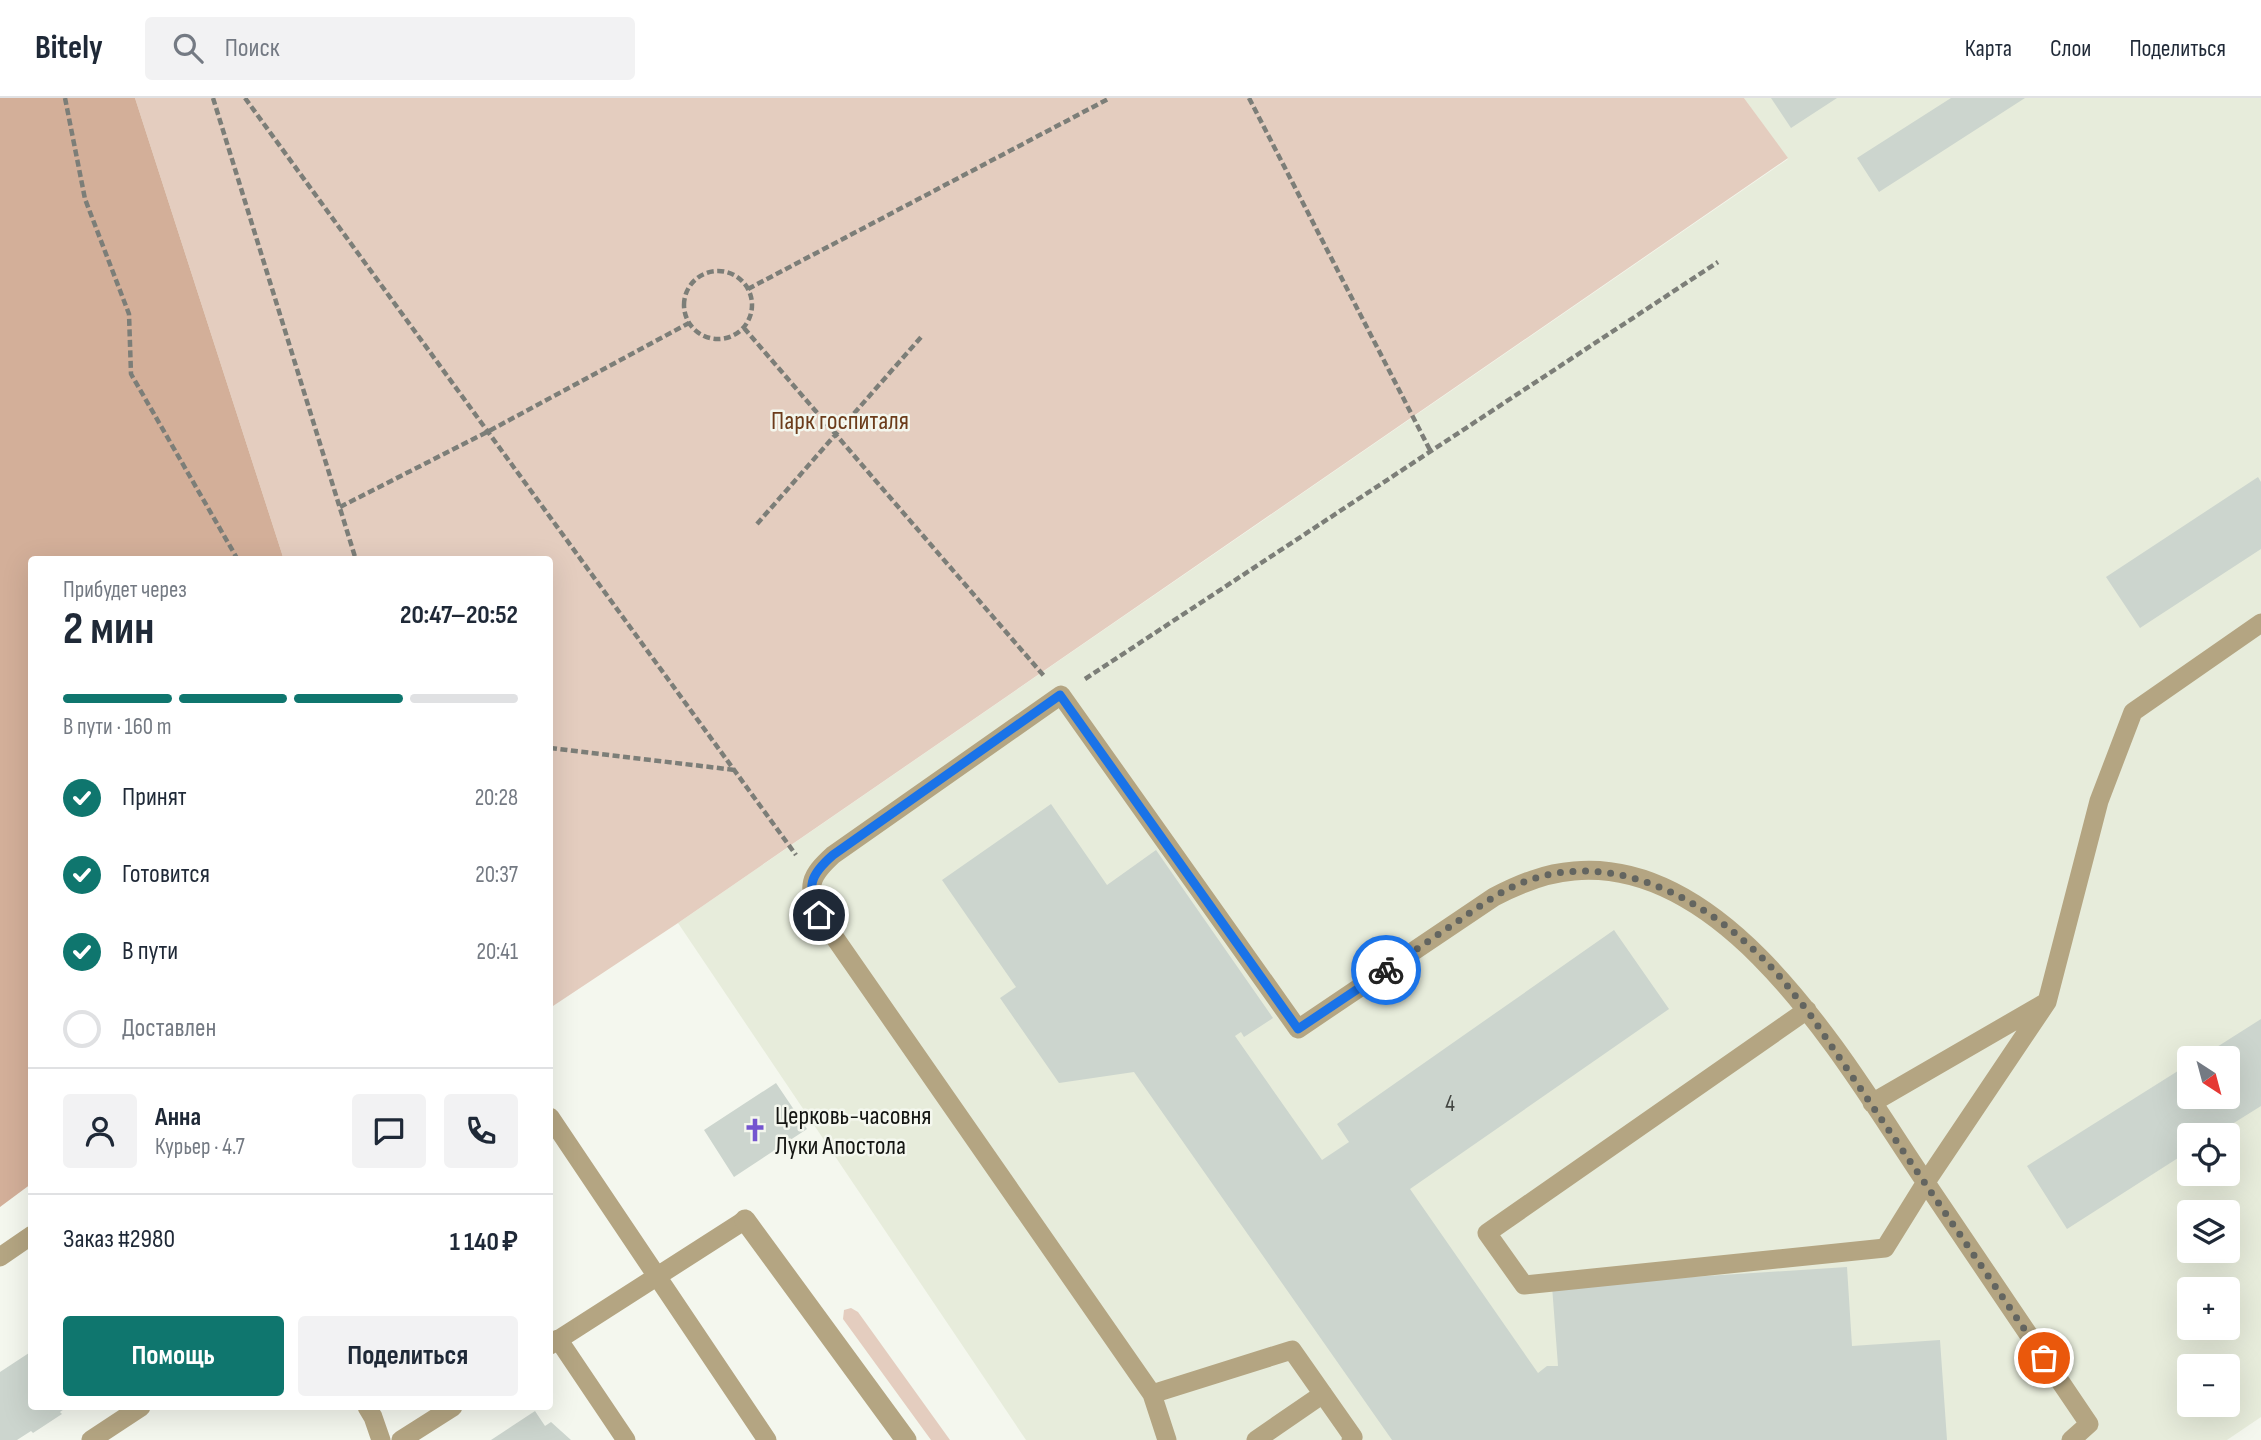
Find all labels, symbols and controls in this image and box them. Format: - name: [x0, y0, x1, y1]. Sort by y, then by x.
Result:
- search box: [145, 17, 635, 80]
- text: Bitely: [35, 28, 103, 68]
- icon: search: [169, 29, 207, 67]
- text: Поиск: [225, 33, 280, 64]
- text: Карта: [1965, 34, 2012, 63]
- text: Слои: [2050, 34, 2091, 63]
- text: Поделиться: [2129, 34, 2226, 63]
- park label: Парк госпиталя: [771, 406, 909, 437]
- text: Прибудет через: [63, 576, 187, 604]
- text: 20:47–20:52: [400, 600, 518, 631]
- text: 2 мин: [63, 602, 154, 657]
- text: В пути · 160 m: [63, 713, 171, 741]
- icon: check: [63, 779, 101, 817]
- text: Принят: [122, 782, 187, 813]
- text: 20:28: [475, 784, 518, 812]
- icon: check: [63, 856, 101, 894]
- text: Готовится: [122, 859, 210, 890]
- text: 20:37: [475, 861, 518, 889]
- pin: [789, 885, 849, 945]
- icon: home: [800, 896, 838, 934]
- icon: check: [63, 933, 101, 971]
- courier: [1351, 935, 1421, 1005]
- text: В пути: [122, 936, 178, 967]
- text: 20:41: [476, 938, 518, 966]
- icon: bike: [1367, 951, 1405, 989]
- text: Доставлен: [122, 1013, 216, 1044]
- north arrow: [2177, 1046, 2240, 1110]
- map controls: [2177, 1046, 2240, 1417]
- house number: 4: [1445, 1090, 1455, 1118]
- button: person: [63, 1094, 137, 1168]
- button: chat: [352, 1094, 426, 1168]
- button: phone: [444, 1094, 518, 1168]
- place label: Церковь-часовня Луки Апостола: [775, 1101, 932, 1162]
- text: Анна: [155, 1102, 201, 1133]
- church icon: Церковь-часовня Луки Апостола: [741, 1116, 769, 1144]
- button: locate: [2177, 1123, 2240, 1186]
- text: Курьер · 4.7: [155, 1133, 245, 1161]
- button: layers: [2177, 1200, 2240, 1263]
- text: Заказ #2980: [63, 1224, 175, 1255]
- text: 1 140 ₽: [450, 1227, 518, 1258]
- button: +: [2177, 1277, 2240, 1340]
- button: Помощь: [63, 1316, 284, 1396]
- button: Поделиться: [298, 1316, 518, 1396]
- pin: [2014, 1328, 2074, 1388]
- icon: bag: [2025, 1339, 2063, 1377]
- button: −: [2177, 1354, 2240, 1417]

